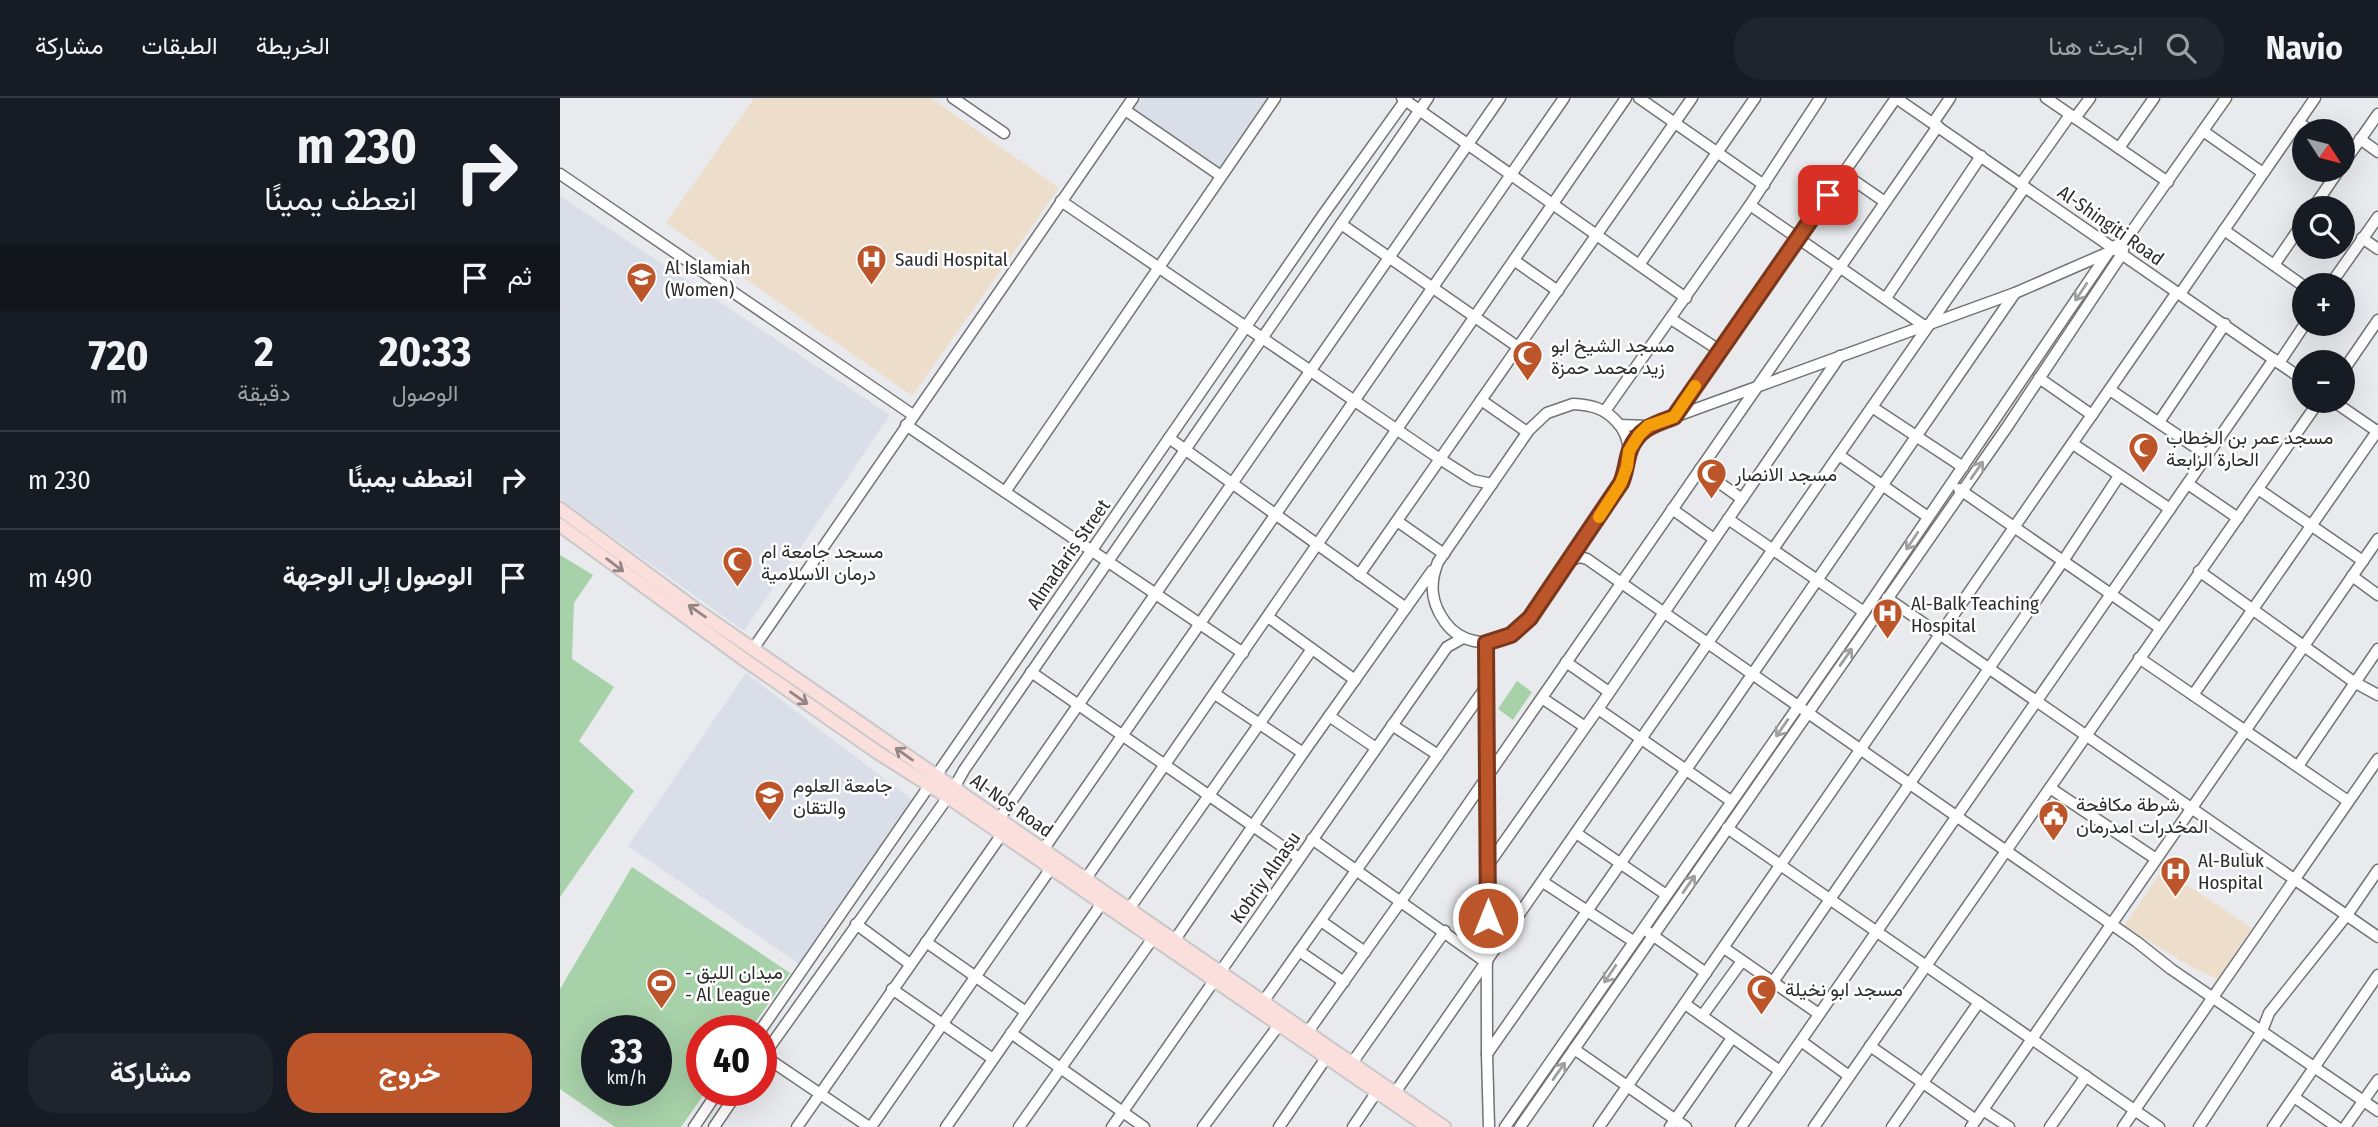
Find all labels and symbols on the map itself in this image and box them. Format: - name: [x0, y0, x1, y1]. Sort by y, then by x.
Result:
- north arrow: [2292, 119, 2356, 182]
- pin: [1798, 165, 1858, 225]
- street label: Al-Shingiti Road: [2053, 180, 2168, 270]
- hospital icon: Saudi Hospital: [855, 242, 889, 286]
- place label: Saudi Hospital: [895, 248, 1008, 271]
- place label: Al Islamiah (Women): [665, 256, 751, 301]
- school or university icon: Al Islamiah (Women): [625, 261, 659, 305]
- one-way arrow: [2074, 282, 2089, 301]
- place label: مسجد الشيخ ابو زيد محمد حمزة: [1551, 334, 1675, 379]
- mosque icon: مسجد الشيخ ابو زيد محمد حمزة: [1511, 339, 1545, 383]
- place label: مسجد عمر بن الخطاب الحارة الرابعة: [2166, 426, 2333, 471]
- mosque icon: مسجد عمر بن الخطاب الحارة الرابعة: [2126, 431, 2160, 475]
- mosque icon: مسجد الانصار: [1695, 457, 1729, 501]
- one-way arrow: [1970, 461, 1984, 480]
- place label: مسجد الانصار: [1734, 463, 1837, 486]
- street label: Almadaris Street: [1022, 494, 1115, 614]
- one-way arrow: [1905, 531, 1919, 550]
- place label: مسجد جامعة ام درمان الاسلامية: [761, 540, 883, 585]
- mosque icon: مسجد جامعة ام درمان الاسلامية: [721, 545, 755, 589]
- one-way arrow: [605, 558, 624, 572]
- place label: Al-Balk Teaching Hospital: [1911, 592, 2039, 637]
- hospital icon: Al-Balk Teaching Hospital: [1871, 597, 1905, 641]
- one-way arrow: [688, 604, 707, 618]
- one-way arrow: [1839, 648, 1853, 667]
- one-way arrow: [789, 691, 809, 705]
- one-way arrow: [1775, 718, 1789, 737]
- one-way arrow: [895, 747, 914, 761]
- street label: Al-Nos Road: [966, 769, 1057, 842]
- place label: جامعة العلوم والتقان: [793, 774, 893, 819]
- school or university icon: جامعة العلوم والتقان: [753, 779, 787, 823]
- place label: شرطة مكافحة المخدرات امدرمان: [2076, 793, 2208, 838]
- public building icon: شرطة مكافحة المخدرات امدرمان: [2036, 798, 2070, 842]
- street label: Kobriy Alnasu: [1225, 827, 1305, 928]
- place label: Al-Buluk Hospital: [2198, 849, 2264, 894]
- hospital icon: Al-Buluk Hospital: [2158, 854, 2192, 898]
- one-way arrow: [1682, 875, 1696, 894]
- position arrow: [1451, 881, 1525, 955]
- place label: - ميدان الليق - Al League: [685, 961, 783, 1006]
- one-way arrow: [1603, 964, 1617, 984]
- sports icon: - ميدان الليق - Al League: [645, 966, 679, 1010]
- mosque icon: مسجد ابو نخيلة: [1745, 972, 1779, 1016]
- place label: مسجد ابو نخيلة: [1785, 978, 1903, 1001]
- speed limit sign: 40: [686, 1015, 777, 1106]
- one-way arrow: [1552, 1062, 1566, 1081]

